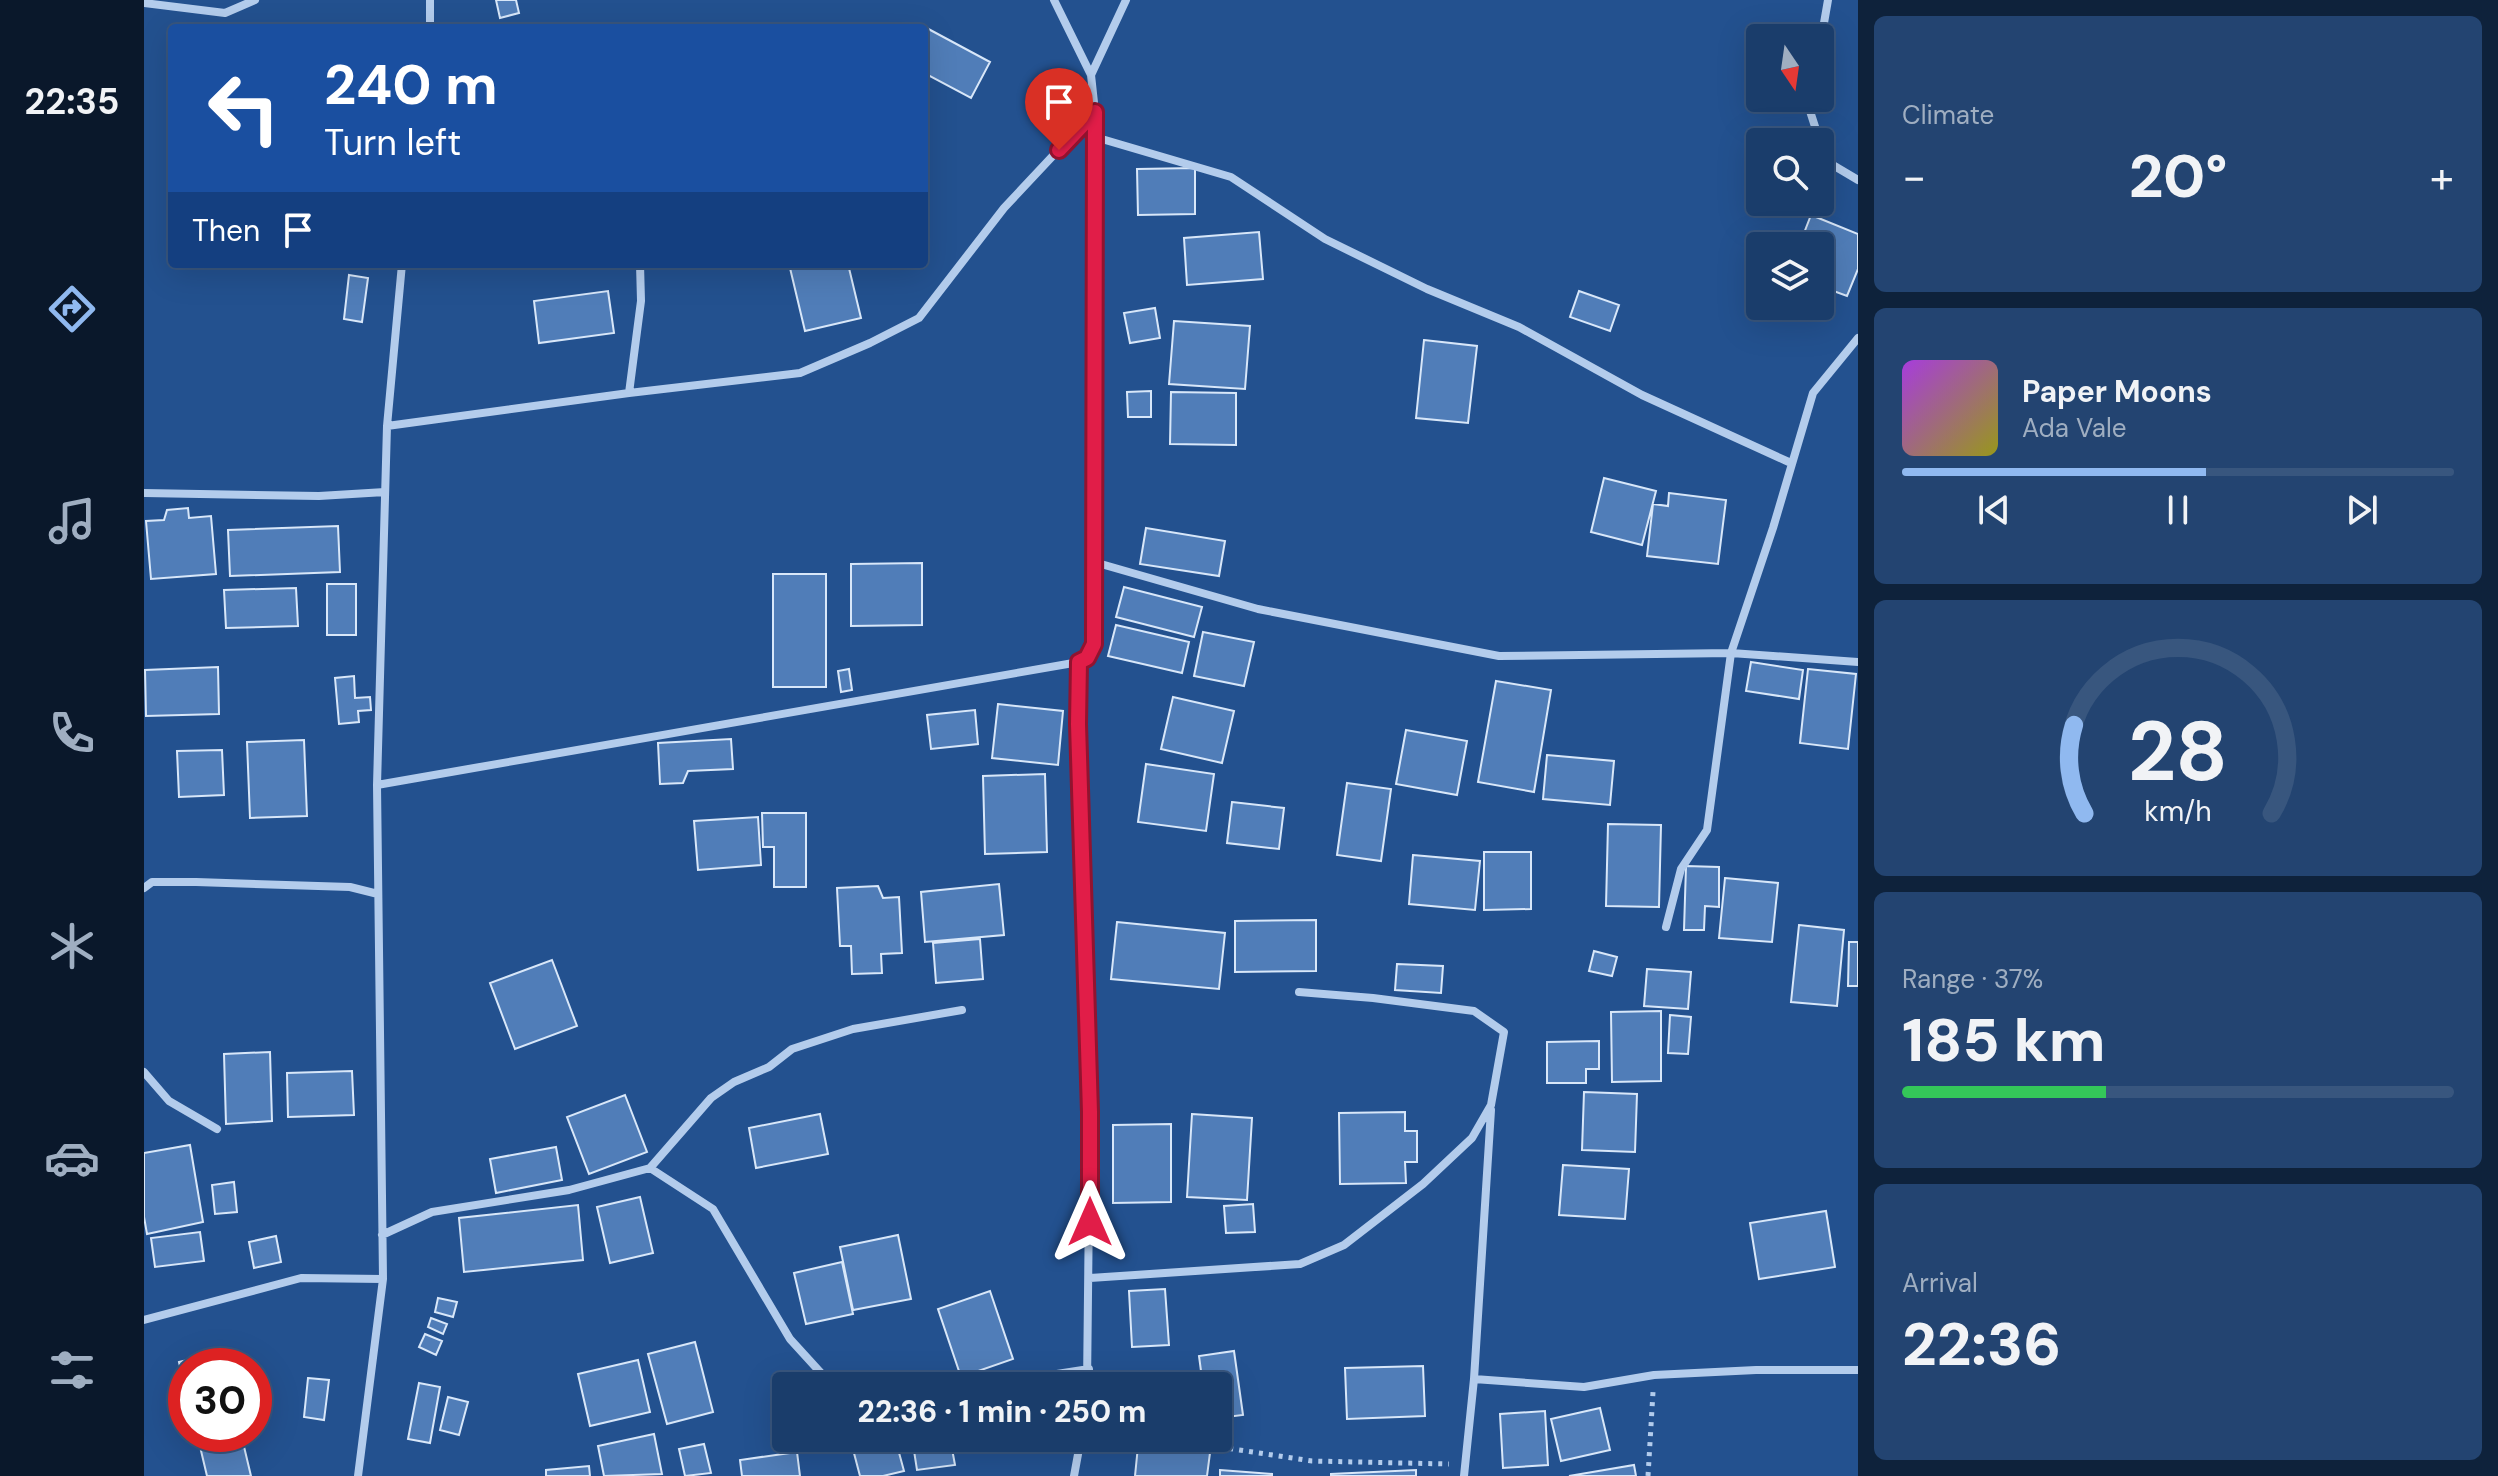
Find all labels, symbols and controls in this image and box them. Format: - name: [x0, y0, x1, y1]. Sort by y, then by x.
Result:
- north arrow: [1746, 24, 1834, 112]
- map controls: [1746, 24, 1834, 320]
- text: 240 m: [324, 48, 498, 121]
- icon: left: [192, 56, 296, 160]
- pin: [1025, 68, 1093, 150]
- text: 22:35: [25, 78, 119, 125]
- icon: arrive: [1037, 80, 1081, 124]
- text: Climate: [1902, 98, 1994, 132]
- text: Turn left: [324, 119, 461, 166]
- button: search: [1746, 128, 1834, 216]
- text: 20°: [2129, 137, 2227, 216]
- text: −: [1902, 148, 1926, 206]
- text: +: [2430, 148, 2454, 206]
- icon: arrive: [276, 208, 320, 252]
- text: Then: [192, 211, 260, 250]
- button: layers: [1746, 232, 1834, 320]
- icon: directions: [44, 281, 100, 337]
- text: Paper Moons: [2022, 372, 2212, 411]
- text: Ada Vale: [2022, 411, 2127, 445]
- icon: previous: [1972, 488, 2016, 532]
- icon: pause: [2156, 488, 2200, 532]
- icon: next: [2340, 488, 2384, 532]
- icon: music: [44, 493, 100, 549]
- text: 28: [2128, 697, 2228, 806]
- icon: phone: [44, 705, 100, 761]
- text: km/h: [2144, 793, 2212, 830]
- icon: climate: [44, 918, 100, 974]
- text: Range · 37%: [1902, 962, 2043, 996]
- text: 185 km: [1902, 1001, 2105, 1080]
- icon: car: [44, 1130, 100, 1186]
- position arrow: [1048, 1180, 1132, 1264]
- text: Arrival: [1902, 1266, 1978, 1300]
- text: 22:36: [1902, 1305, 2061, 1384]
- icon: filters: [44, 1342, 100, 1398]
- speed limit sign: 30: [168, 1348, 272, 1452]
- text: 22:36 · 1 min · 250 m: [858, 1392, 1146, 1431]

